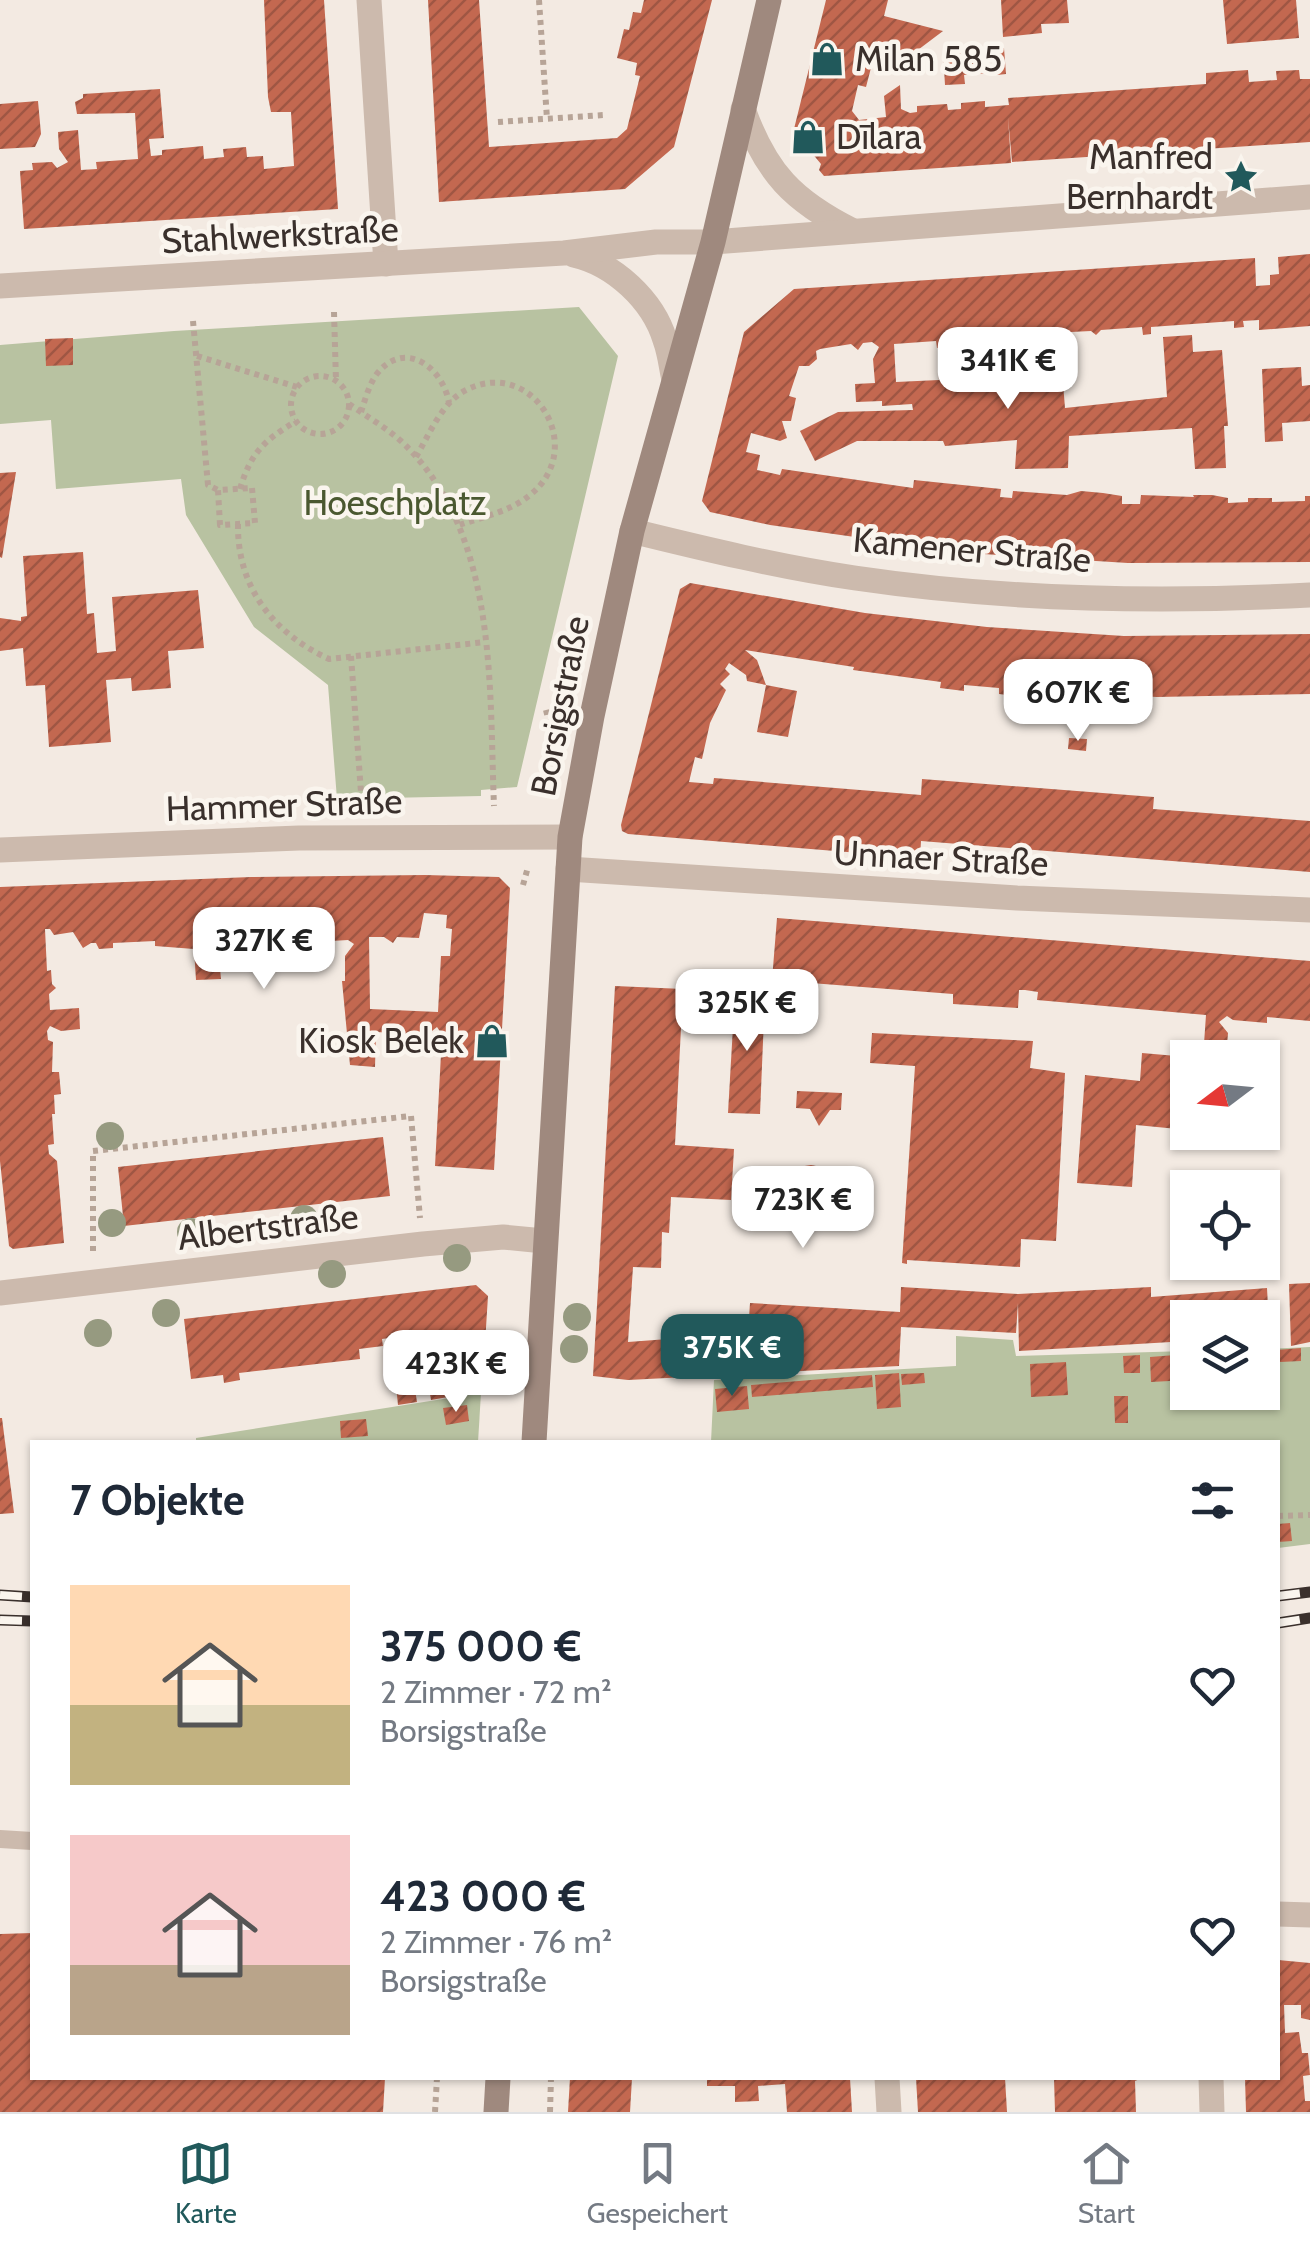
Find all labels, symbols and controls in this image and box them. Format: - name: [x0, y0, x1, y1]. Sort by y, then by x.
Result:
- place label: Milan 585: [855, 37, 1002, 80]
- shop icon: Milan 585: [808, 40, 846, 78]
- place label: Dīlara: [836, 115, 922, 158]
- shop icon: Dīlara: [789, 118, 827, 156]
- place label: Manfred Bernhardt: [1066, 135, 1213, 218]
- place icon: Manfred Bernhardt: [1222, 158, 1260, 196]
- street label: Stahlwerkstraße: [160, 207, 400, 262]
- pin: 341K €: [927, 327, 1089, 412]
- text: 341K €: [960, 340, 1056, 379]
- park label: Hoeschplatz: [303, 481, 487, 524]
- street label: Kamener Straße: [851, 518, 1093, 581]
- street label: Borsigstraße: [521, 612, 598, 800]
- pin: 607K €: [997, 659, 1159, 744]
- text: 607K €: [1026, 672, 1130, 711]
- street label: Hammer Straße: [165, 779, 403, 830]
- street label: Unnaer Straße: [833, 830, 1049, 885]
- pin: 327K €: [183, 907, 345, 992]
- text: 327K €: [215, 920, 313, 959]
- pin: 325K €: [666, 969, 828, 1054]
- text: 325K €: [697, 982, 797, 1021]
- place label: Kiosk Belek: [298, 1019, 464, 1062]
- shop icon: Kiosk Belek: [473, 1022, 511, 1060]
- north arrow: [1170, 1040, 1280, 1150]
- map controls: [1170, 1040, 1280, 1410]
- pin: 723K €: [722, 1166, 884, 1251]
- button: locate: [1170, 1170, 1280, 1280]
- text: 723K €: [754, 1179, 852, 1218]
- street label: Albertstraße: [175, 1194, 361, 1259]
- button: layers: [1170, 1300, 1280, 1410]
- pin: 375K €: [651, 1314, 813, 1399]
- text: 375K €: [683, 1327, 781, 1366]
- pin: 423K €: [375, 1330, 537, 1415]
- text: 423K €: [405, 1343, 507, 1382]
- icon: filters: [1185, 1473, 1240, 1528]
- text: 7 Objekte: [70, 1474, 245, 1526]
- text: 375 000 €: [380, 1620, 581, 1672]
- icon: home: [150, 1625, 270, 1745]
- icon: heart: [1185, 1658, 1240, 1713]
- text: 2 Zimmer · 72 m²: [380, 1672, 612, 1711]
- text: Borsigstraße: [380, 1711, 547, 1750]
- text: 423 000 €: [380, 1870, 586, 1922]
- icon: home: [150, 1875, 270, 1995]
- icon: heart: [1185, 1908, 1240, 1963]
- text: 2 Zimmer · 76 m²: [380, 1922, 612, 1961]
- text: Borsigstraße: [380, 1961, 547, 2000]
- tab: Karte: [175, 2136, 237, 2230]
- tab: Gespeichert: [587, 2136, 728, 2230]
- tab: Start: [1078, 2136, 1135, 2230]

